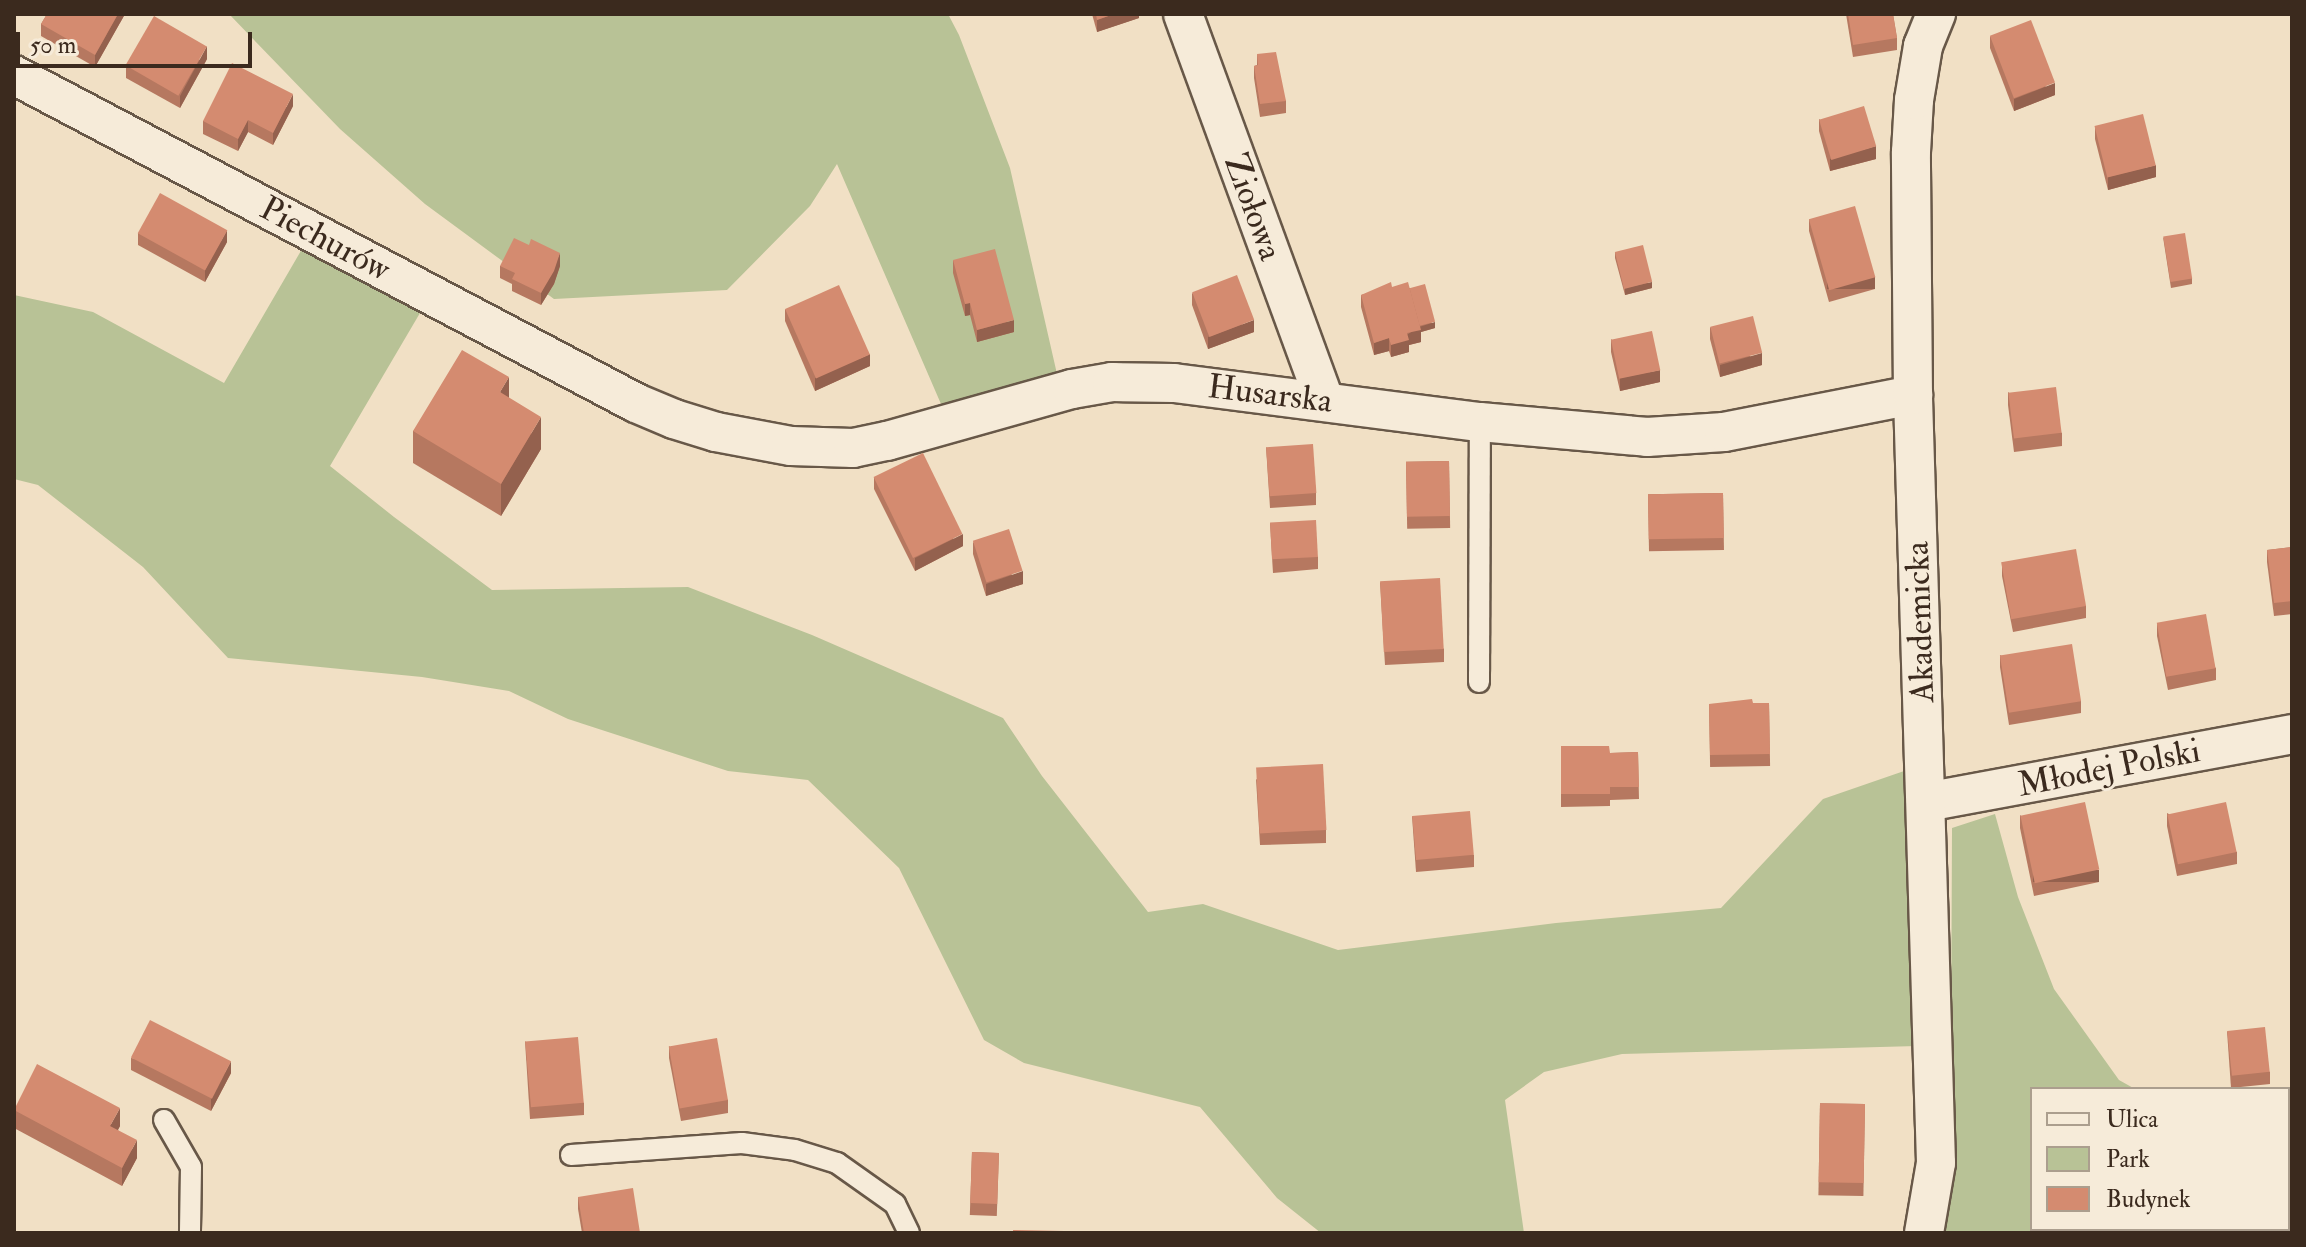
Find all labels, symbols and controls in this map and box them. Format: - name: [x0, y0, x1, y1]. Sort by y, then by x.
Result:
- scale bar: [20, 16, 256, 66]
- text: 50 m: [30, 30, 76, 61]
- street label: Ziołowa: [1215, 148, 1291, 266]
- street label: Piechurów: [253, 188, 397, 290]
- street label: Husarska: [1205, 366, 1335, 422]
- street label: Akademicka: [1897, 541, 1943, 703]
- street label: Młodej Polski: [2014, 730, 2204, 806]
- legend: [2030, 1087, 2290, 1231]
- text: Ulica: [2106, 1104, 2158, 1135]
- text: Park: [2106, 1144, 2150, 1175]
- text: Budynek: [2106, 1184, 2190, 1215]

